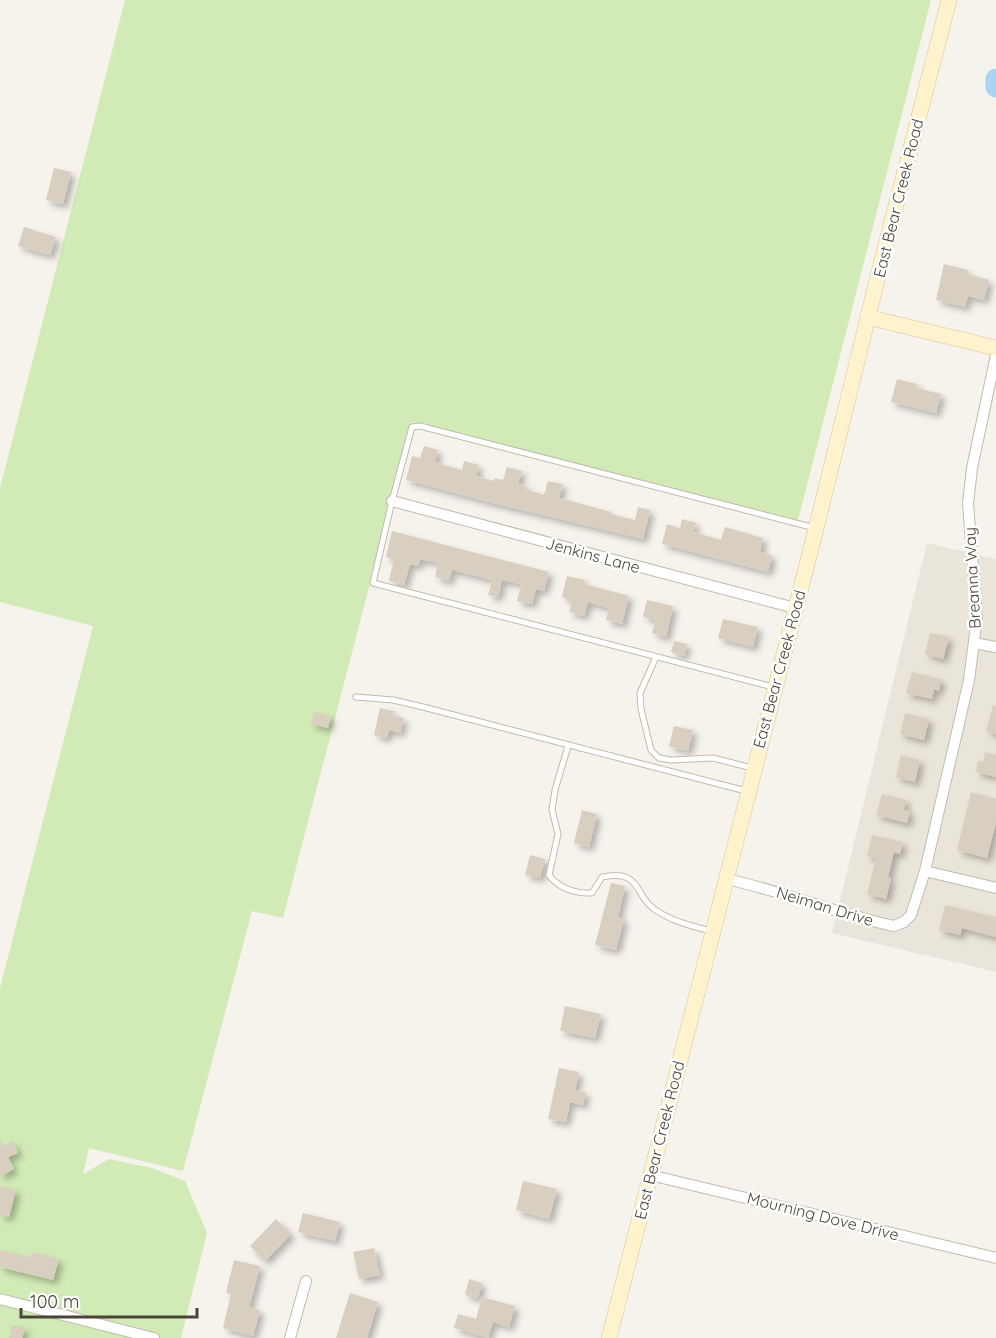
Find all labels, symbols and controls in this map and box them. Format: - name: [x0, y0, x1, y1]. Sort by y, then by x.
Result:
- street label: East Bear Creek Road: [869, 117, 927, 279]
- street label: Breanna Way: [959, 527, 985, 629]
- street label: Jenkins Lane: [544, 533, 642, 577]
- street label: East Bear Creek Road: [748, 588, 810, 750]
- street label: Neiman Drive: [774, 882, 876, 930]
- street label: East Bear Creek Road: [630, 1059, 688, 1221]
- street label: Mourning Dove Drive: [745, 1187, 901, 1245]
- scale bar: [21, 1281, 196, 1319]
- text: 100 m: [30, 1290, 79, 1313]

